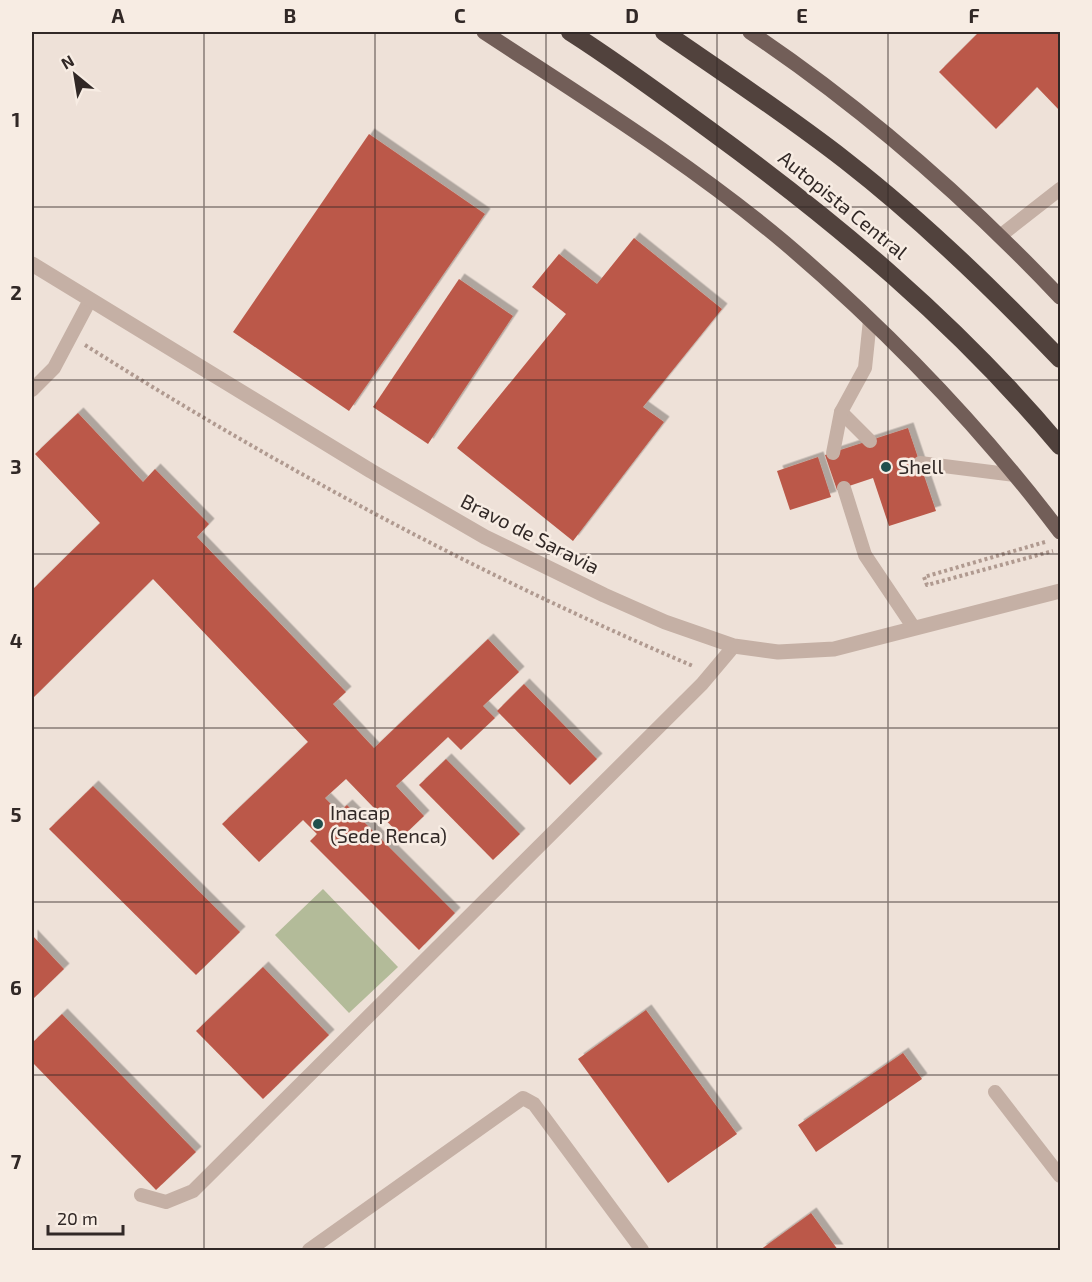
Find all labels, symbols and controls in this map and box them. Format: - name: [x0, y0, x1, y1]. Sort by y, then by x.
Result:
- text: A: [111, 3, 125, 27]
- text: B: [284, 3, 296, 27]
- text: C: [454, 3, 466, 27]
- text: D: [625, 3, 639, 27]
- text: E: [796, 3, 808, 27]
- text: F: [968, 3, 980, 27]
- north arrow: [45, 45, 105, 105]
- text: N: [57, 50, 77, 73]
- text: 1: [12, 107, 20, 131]
- street label: Autopista Central: [774, 145, 913, 264]
- text: 2: [10, 280, 22, 304]
- text: 3: [10, 454, 22, 478]
- place label: Shell: [898, 454, 944, 478]
- marker: Shell: [879, 460, 893, 474]
- street label: Bravo de Saravia: [457, 488, 604, 578]
- text: 4: [10, 628, 23, 652]
- place label: Inacap (Sede Renca): [330, 800, 447, 847]
- text: 5: [10, 802, 22, 826]
- marker: Inacap (Sede Renca): [311, 817, 325, 831]
- text: 6: [10, 975, 22, 999]
- text: 7: [11, 1149, 22, 1173]
- scale bar: [48, 1198, 123, 1236]
- text: 20 m: [57, 1207, 98, 1229]

